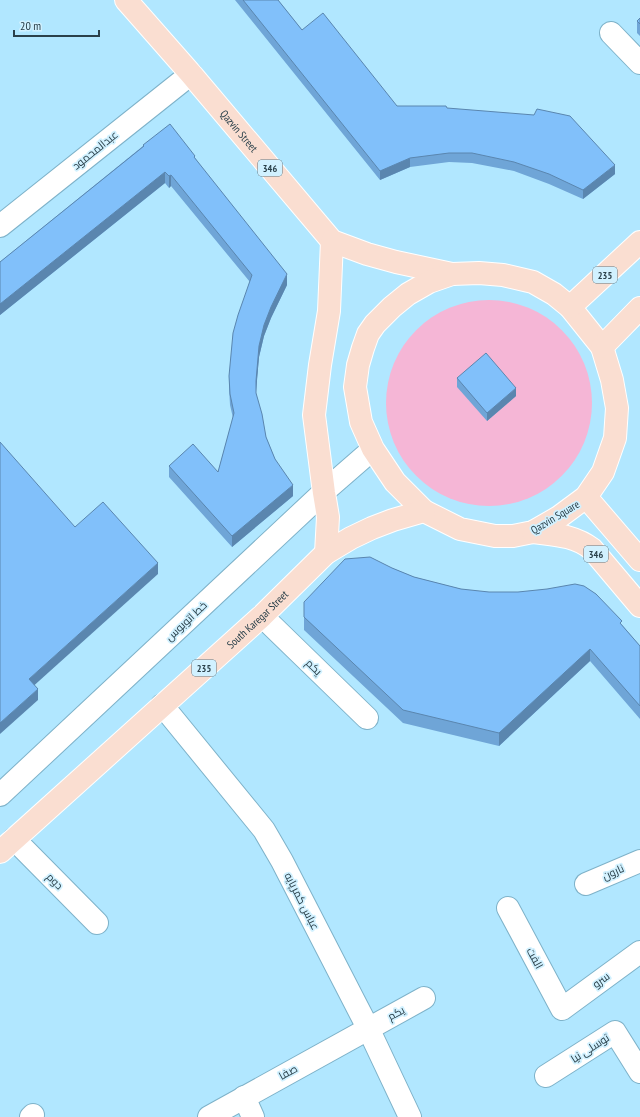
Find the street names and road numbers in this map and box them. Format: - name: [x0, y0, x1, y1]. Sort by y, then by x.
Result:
- street label: Qazvin Street: [217, 107, 261, 155]
- street label: عبدالمحمود: [69, 127, 121, 173]
- road number: 346: [258, 160, 282, 176]
- road number: 235: [593, 267, 617, 283]
- street label: Qazvin Square: [528, 497, 582, 537]
- road number: 346: [584, 546, 608, 562]
- street label: South Karegar Street: [224, 587, 291, 651]
- street label: خط اتوبوس: [162, 598, 210, 644]
- street label: یکم: [302, 656, 325, 679]
- road number: 235: [192, 660, 216, 676]
- street label: نارون: [600, 861, 626, 883]
- street label: دوم: [43, 870, 66, 893]
- street label: عباس کمرپایه: [282, 870, 322, 932]
- street label: الفت: [524, 945, 546, 971]
- street label: سرو: [590, 969, 612, 991]
- street label: یکم: [385, 1003, 407, 1024]
- street label: توسلی نیا: [568, 1030, 612, 1066]
- street label: صفا: [276, 1061, 300, 1083]

